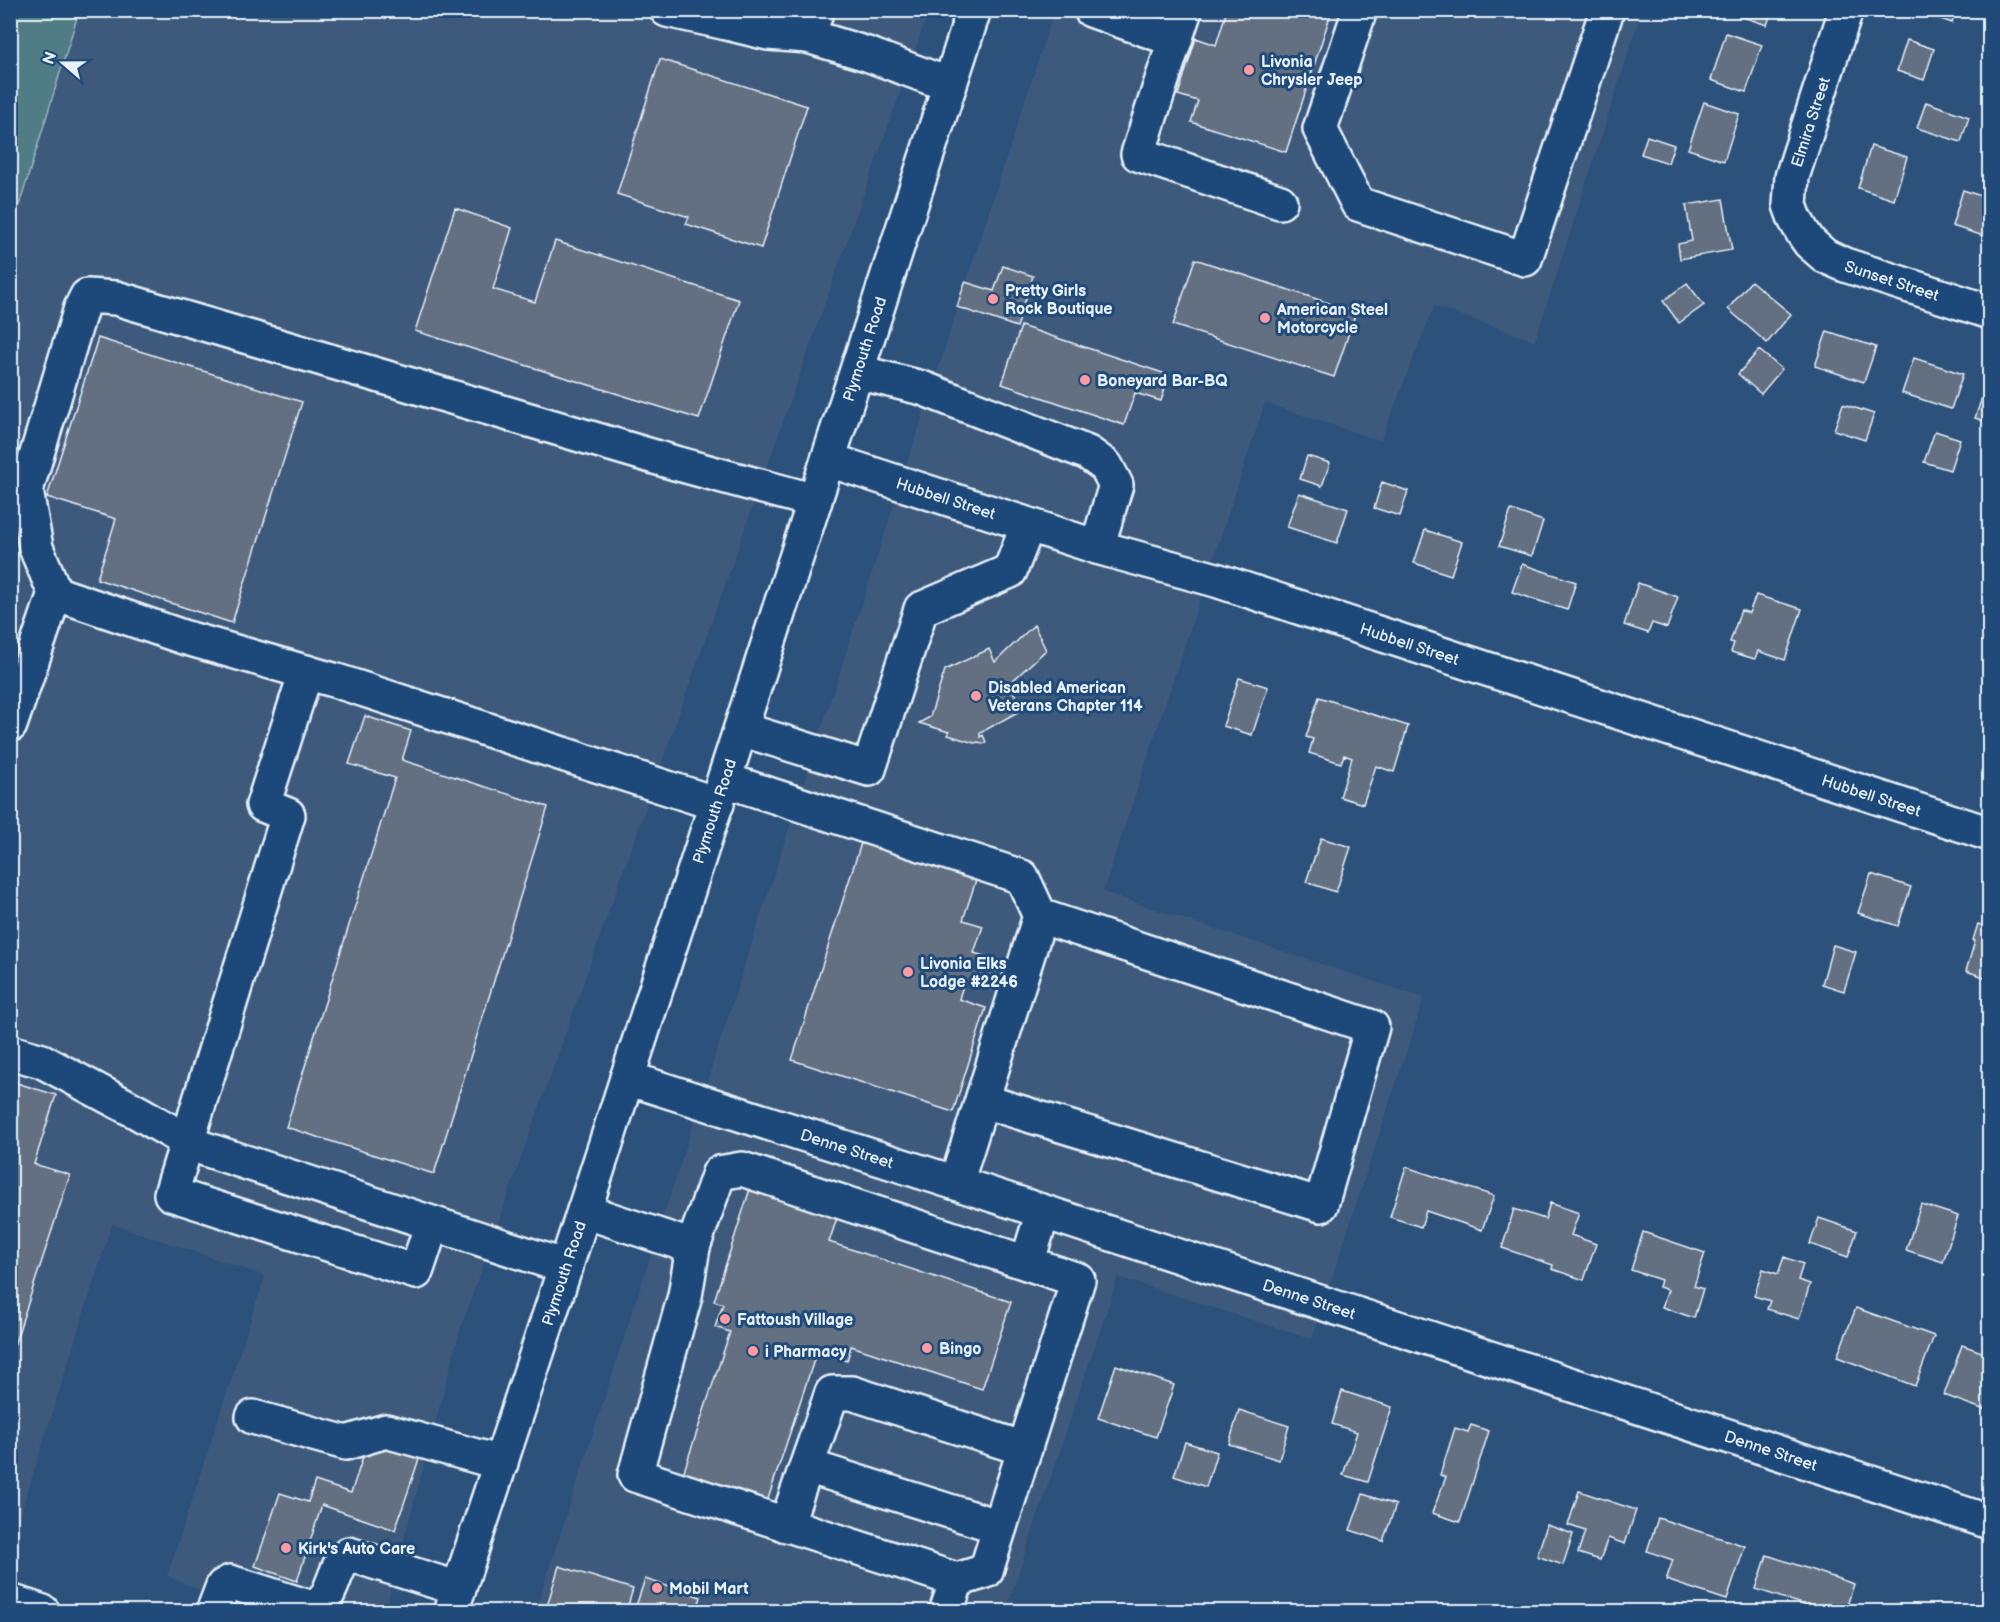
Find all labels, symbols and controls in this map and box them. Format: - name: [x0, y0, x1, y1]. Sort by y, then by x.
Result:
- north arrow: [33, 33, 93, 93]
- text: N: [39, 49, 61, 67]
- place label: Livonia Chrysler Jeep: [1261, 53, 1363, 90]
- marker: Livonia Chrysler Jeep: [1242, 63, 1256, 77]
- street label: Elmira Street: [1788, 75, 1835, 170]
- street label: Sunset Street: [1842, 258, 1941, 306]
- place label: Pretty Girls Rock Boutique: [1005, 282, 1113, 319]
- marker: Pretty Girls Rock Boutique: [986, 292, 1000, 306]
- street label: Plymouth Road: [840, 295, 891, 404]
- place label: American Steel Motorcycle: [1276, 301, 1388, 338]
- marker: American Steel Motorcycle: [1258, 311, 1272, 325]
- place label: Boneyard Bar-BQ: [1097, 372, 1227, 391]
- marker: Boneyard Bar-BQ: [1078, 373, 1092, 387]
- street label: Hubbell Street: [893, 474, 998, 524]
- street label: Hubbell Street: [1357, 620, 1461, 670]
- place label: Disabled American Veterans Chapter 114: [988, 679, 1143, 716]
- marker: Disabled American Veterans Chapter 114: [969, 689, 983, 703]
- street label: Plymouth Road: [689, 757, 741, 866]
- street label: Hubbell Street: [1819, 771, 1923, 822]
- place label: Livonia Elks Lodge #2246: [920, 955, 1018, 992]
- marker: Livonia Elks Lodge #2246: [901, 965, 915, 979]
- street label: Denne Street: [798, 1126, 896, 1173]
- street label: Plymouth Road: [539, 1219, 591, 1328]
- street label: Denne Street: [1260, 1276, 1358, 1324]
- place label: Fattoush Village: [737, 1311, 853, 1330]
- marker: Fattoush Village: [718, 1312, 732, 1326]
- place label: Bingo: [939, 1340, 981, 1359]
- marker: Bingo: [920, 1341, 934, 1355]
- place label: i Pharmacy: [765, 1343, 847, 1362]
- marker: i Pharmacy: [746, 1344, 760, 1358]
- street label: Denne Street: [1722, 1428, 1819, 1476]
- place label: Kirk's Auto Care: [298, 1540, 415, 1559]
- marker: Kirk's Auto Care: [279, 1541, 293, 1555]
- place label: Mobil Mart: [669, 1580, 749, 1599]
- marker: Mobil Mart: [650, 1581, 664, 1595]

